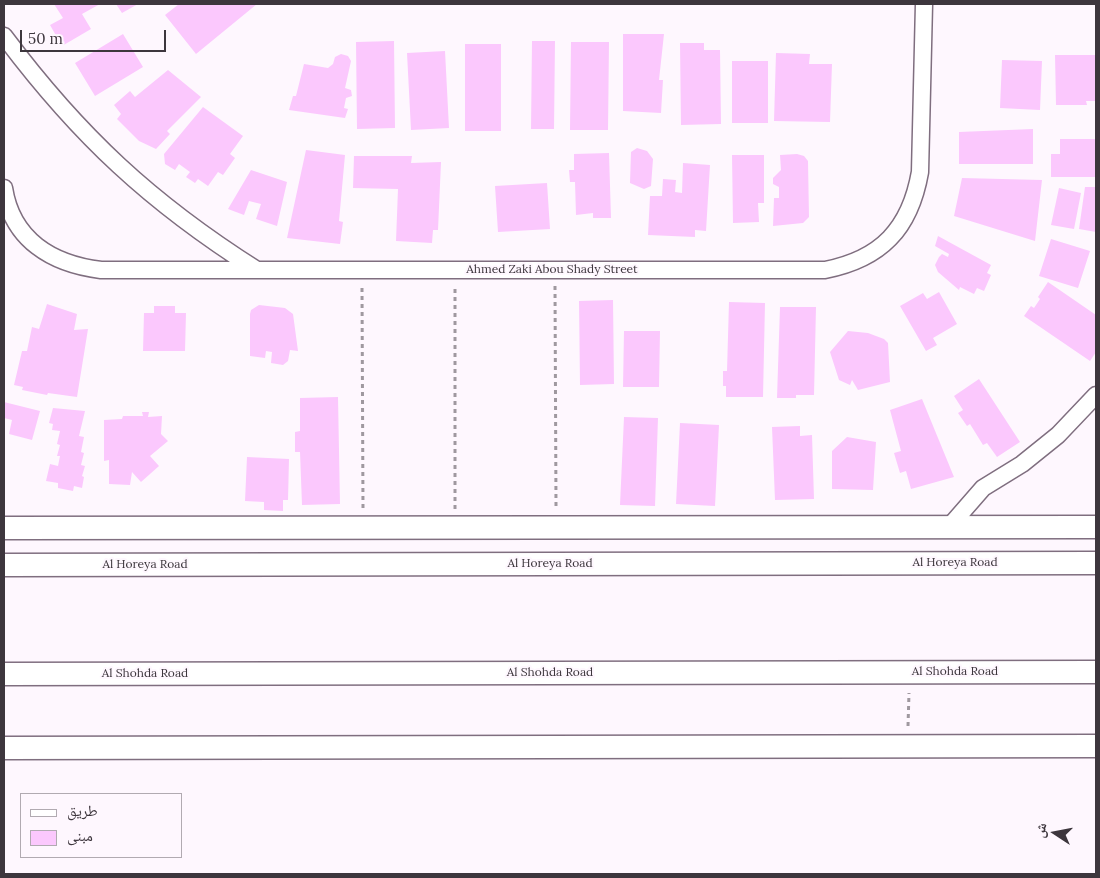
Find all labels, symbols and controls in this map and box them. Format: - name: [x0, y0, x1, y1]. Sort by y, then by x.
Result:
- scale bar: [22, 20, 169, 52]
- text: 50 m: [28, 29, 63, 48]
- street label: Ahmed Zaki Abou Shady Street: [466, 263, 638, 277]
- street label: Al Horeya Road: [912, 556, 998, 570]
- street label: Al Horeya Road: [507, 557, 593, 571]
- street label: Al Horeya Road: [102, 558, 188, 572]
- street label: Al Shohda Road: [912, 665, 998, 679]
- street label: Al Shohda Road: [507, 666, 593, 680]
- street label: Al Shohda Road: [102, 667, 188, 681]
- legend: [20, 793, 182, 858]
- text: طريق: [67, 801, 98, 820]
- north arrow: [1030, 808, 1080, 858]
- text: ش: [1030, 821, 1051, 839]
- text: مبنى: [67, 826, 93, 845]

